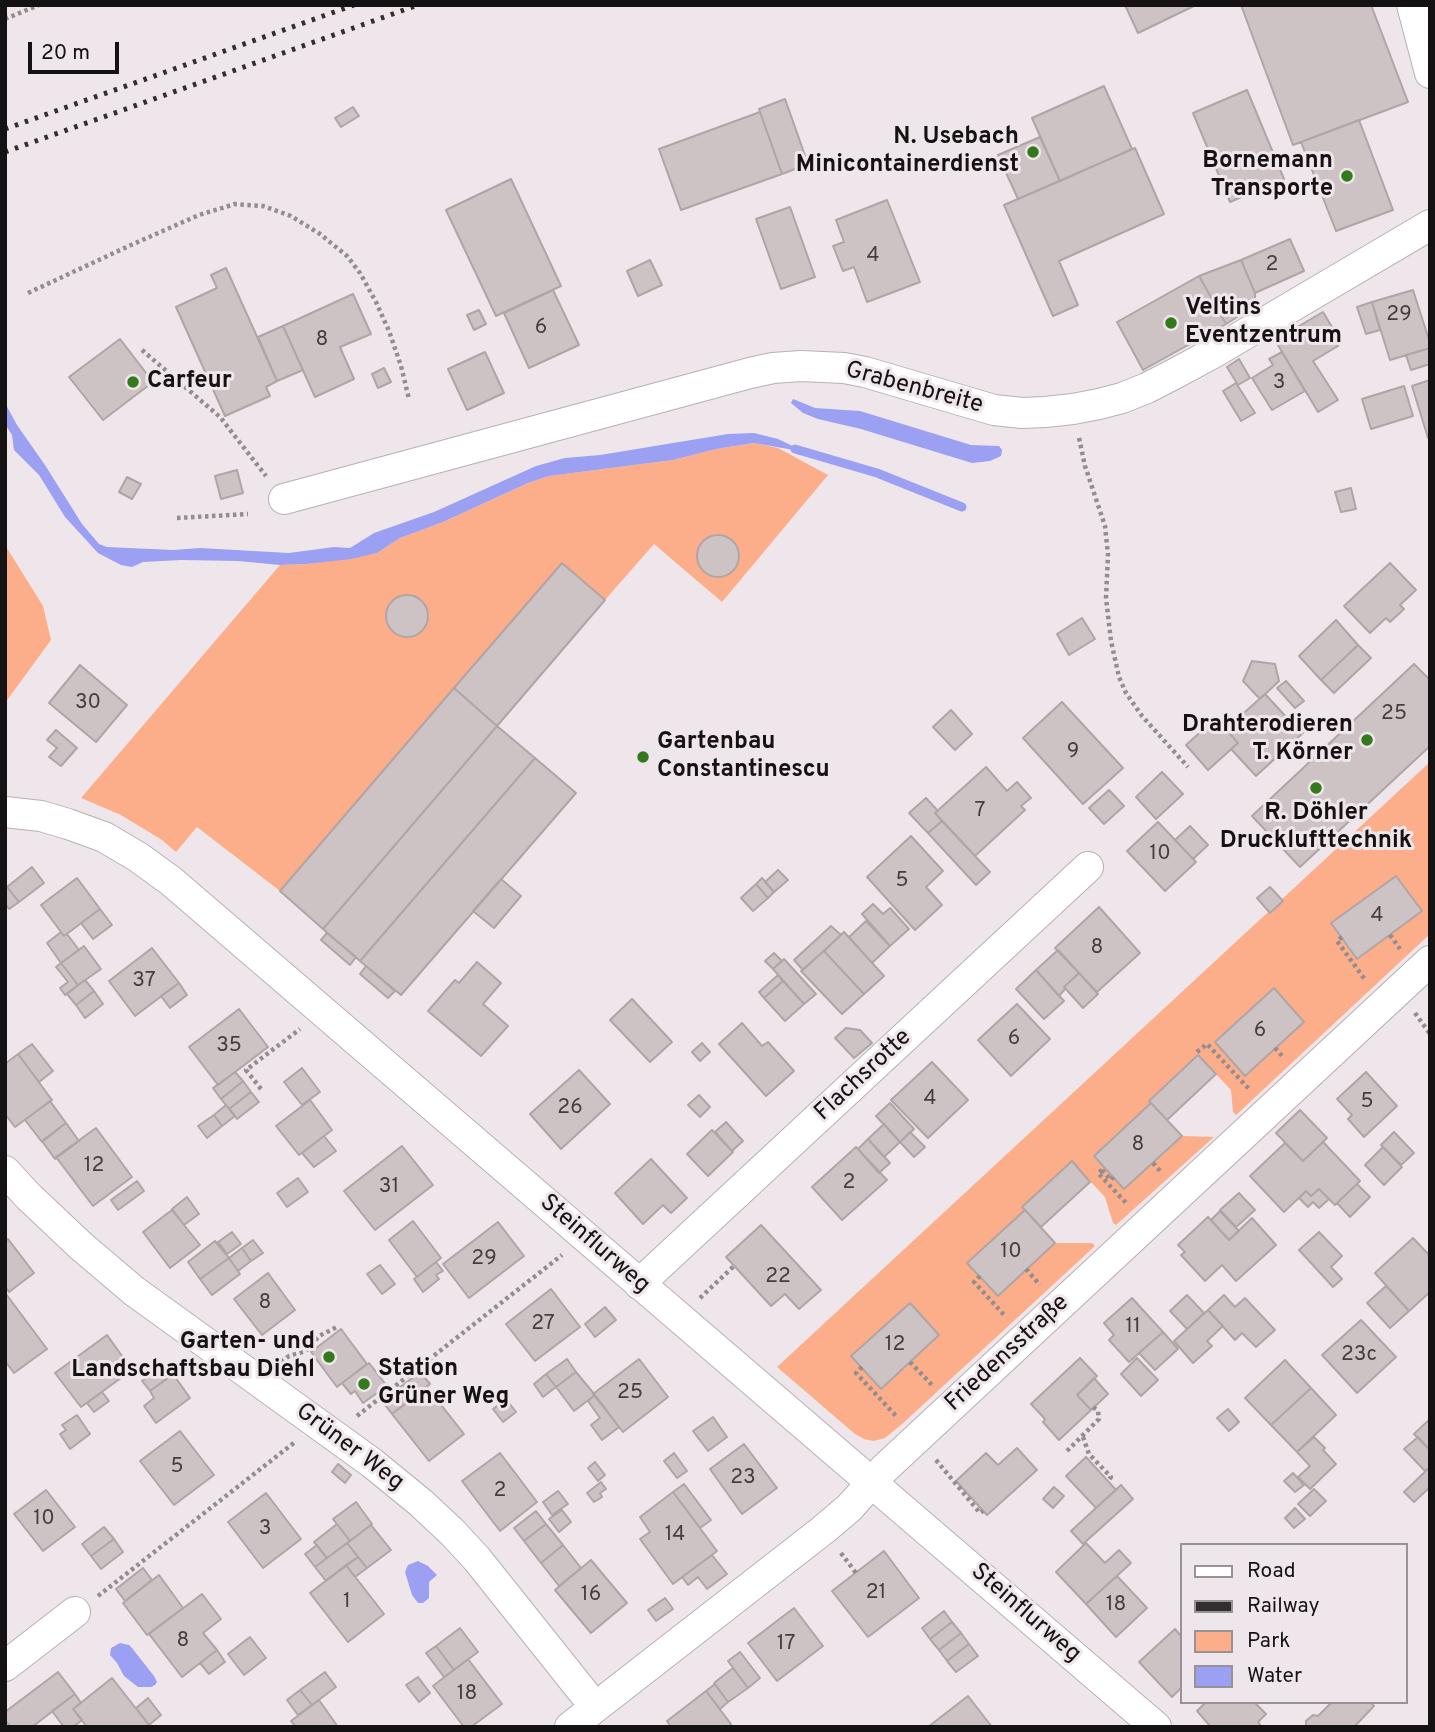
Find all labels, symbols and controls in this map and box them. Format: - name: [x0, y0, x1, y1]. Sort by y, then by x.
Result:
- scale bar: [32, 28, 122, 72]
- text: 20 m: [41, 40, 90, 67]
- place label: N. Usebach Minicontainerdienst: [796, 124, 1019, 180]
- marker: N. Usebach Minicontainerdienst: [1025, 144, 1041, 160]
- place label: Bornemann Transporte: [1202, 148, 1333, 204]
- marker: Bornemann Transporte: [1339, 168, 1355, 184]
- house number: 4: [866, 244, 880, 270]
- house number: 2: [1266, 253, 1278, 279]
- place label: Veltins Eventzentrum: [1185, 295, 1342, 351]
- house number: 29: [1386, 303, 1412, 329]
- marker: Veltins Eventzentrum: [1163, 315, 1179, 331]
- house number: 6: [535, 316, 547, 342]
- house number: 8: [316, 328, 328, 354]
- street label: Grabenbreite: [842, 357, 986, 421]
- place label: Carfeur: [147, 368, 232, 396]
- house number: 3: [1273, 371, 1285, 397]
- marker: Carfeur: [125, 374, 141, 390]
- house number: 30: [75, 691, 101, 717]
- house number: 25: [1381, 702, 1407, 728]
- place label: Drahterodieren T. Körner: [1182, 712, 1353, 768]
- place label: Gartenbau Constantinescu: [657, 729, 830, 785]
- marker: Drahterodieren T. Körner: [1359, 732, 1375, 748]
- house number: 9: [1067, 740, 1079, 766]
- marker: Gartenbau Constantinescu: [635, 749, 651, 765]
- marker: R. Döhler Drucklufttechnik: [1308, 780, 1324, 796]
- house number: 7: [975, 799, 985, 825]
- place label: R. Döhler Drucklufttechnik: [1220, 800, 1412, 856]
- house number: 10: [1149, 842, 1171, 868]
- house number: 5: [895, 869, 909, 895]
- house number: 4: [1370, 904, 1384, 930]
- house number: 8: [1091, 936, 1103, 962]
- house number: 37: [132, 969, 156, 995]
- house number: 6: [1254, 1019, 1266, 1045]
- street label: Flachsrotte: [810, 1024, 918, 1128]
- house number: 6: [1008, 1027, 1020, 1053]
- house number: 35: [216, 1034, 242, 1060]
- house number: 4: [923, 1087, 937, 1113]
- house number: 5: [1360, 1090, 1374, 1116]
- house number: 26: [557, 1096, 583, 1122]
- house number: 8: [1132, 1133, 1144, 1159]
- house number: 12: [84, 1154, 104, 1180]
- house number: 2: [843, 1171, 855, 1197]
- house number: 31: [379, 1175, 399, 1201]
- street label: Steinflurweg: [533, 1189, 655, 1301]
- house number: 10: [1000, 1240, 1022, 1266]
- house number: 29: [471, 1247, 497, 1273]
- house number: 22: [765, 1265, 791, 1291]
- street label: Friedensstraße: [940, 1289, 1076, 1419]
- house number: 8: [259, 1291, 271, 1317]
- house number: 27: [531, 1312, 555, 1338]
- house number: 11: [1125, 1315, 1141, 1341]
- place label: Garten- und Landschaftsbau Diehl: [71, 1329, 315, 1385]
- house number: 12: [885, 1333, 905, 1359]
- house number: 23c: [1341, 1343, 1377, 1369]
- marker: Garten- und Landschaftsbau Diehl: [321, 1349, 337, 1365]
- place label: Station Grüner Weg: [378, 1356, 509, 1412]
- marker: Station Grüner Weg: [356, 1376, 372, 1392]
- house number: 25: [617, 1381, 643, 1407]
- street label: Grüner Weg: [289, 1398, 409, 1498]
- house number: 5: [170, 1455, 184, 1481]
- house number: 23: [730, 1466, 756, 1492]
- house number: 2: [494, 1479, 506, 1505]
- house number: 10: [33, 1507, 55, 1533]
- house number: 3: [259, 1517, 271, 1543]
- house number: 14: [665, 1523, 685, 1549]
- legend: [1180, 1543, 1407, 1704]
- street label: Steinflurweg: [964, 1558, 1086, 1670]
- text: Road: [1247, 1558, 1296, 1585]
- house number: 21: [866, 1581, 886, 1607]
- house number: 16: [581, 1583, 601, 1609]
- house number: 1: [343, 1590, 351, 1616]
- house number: 18: [1106, 1593, 1126, 1619]
- text: Railway: [1247, 1593, 1320, 1620]
- text: Park: [1247, 1628, 1290, 1655]
- house number: 8: [177, 1629, 189, 1655]
- house number: 17: [777, 1632, 795, 1658]
- text: Water: [1247, 1663, 1302, 1690]
- house number: 18: [457, 1682, 477, 1708]

